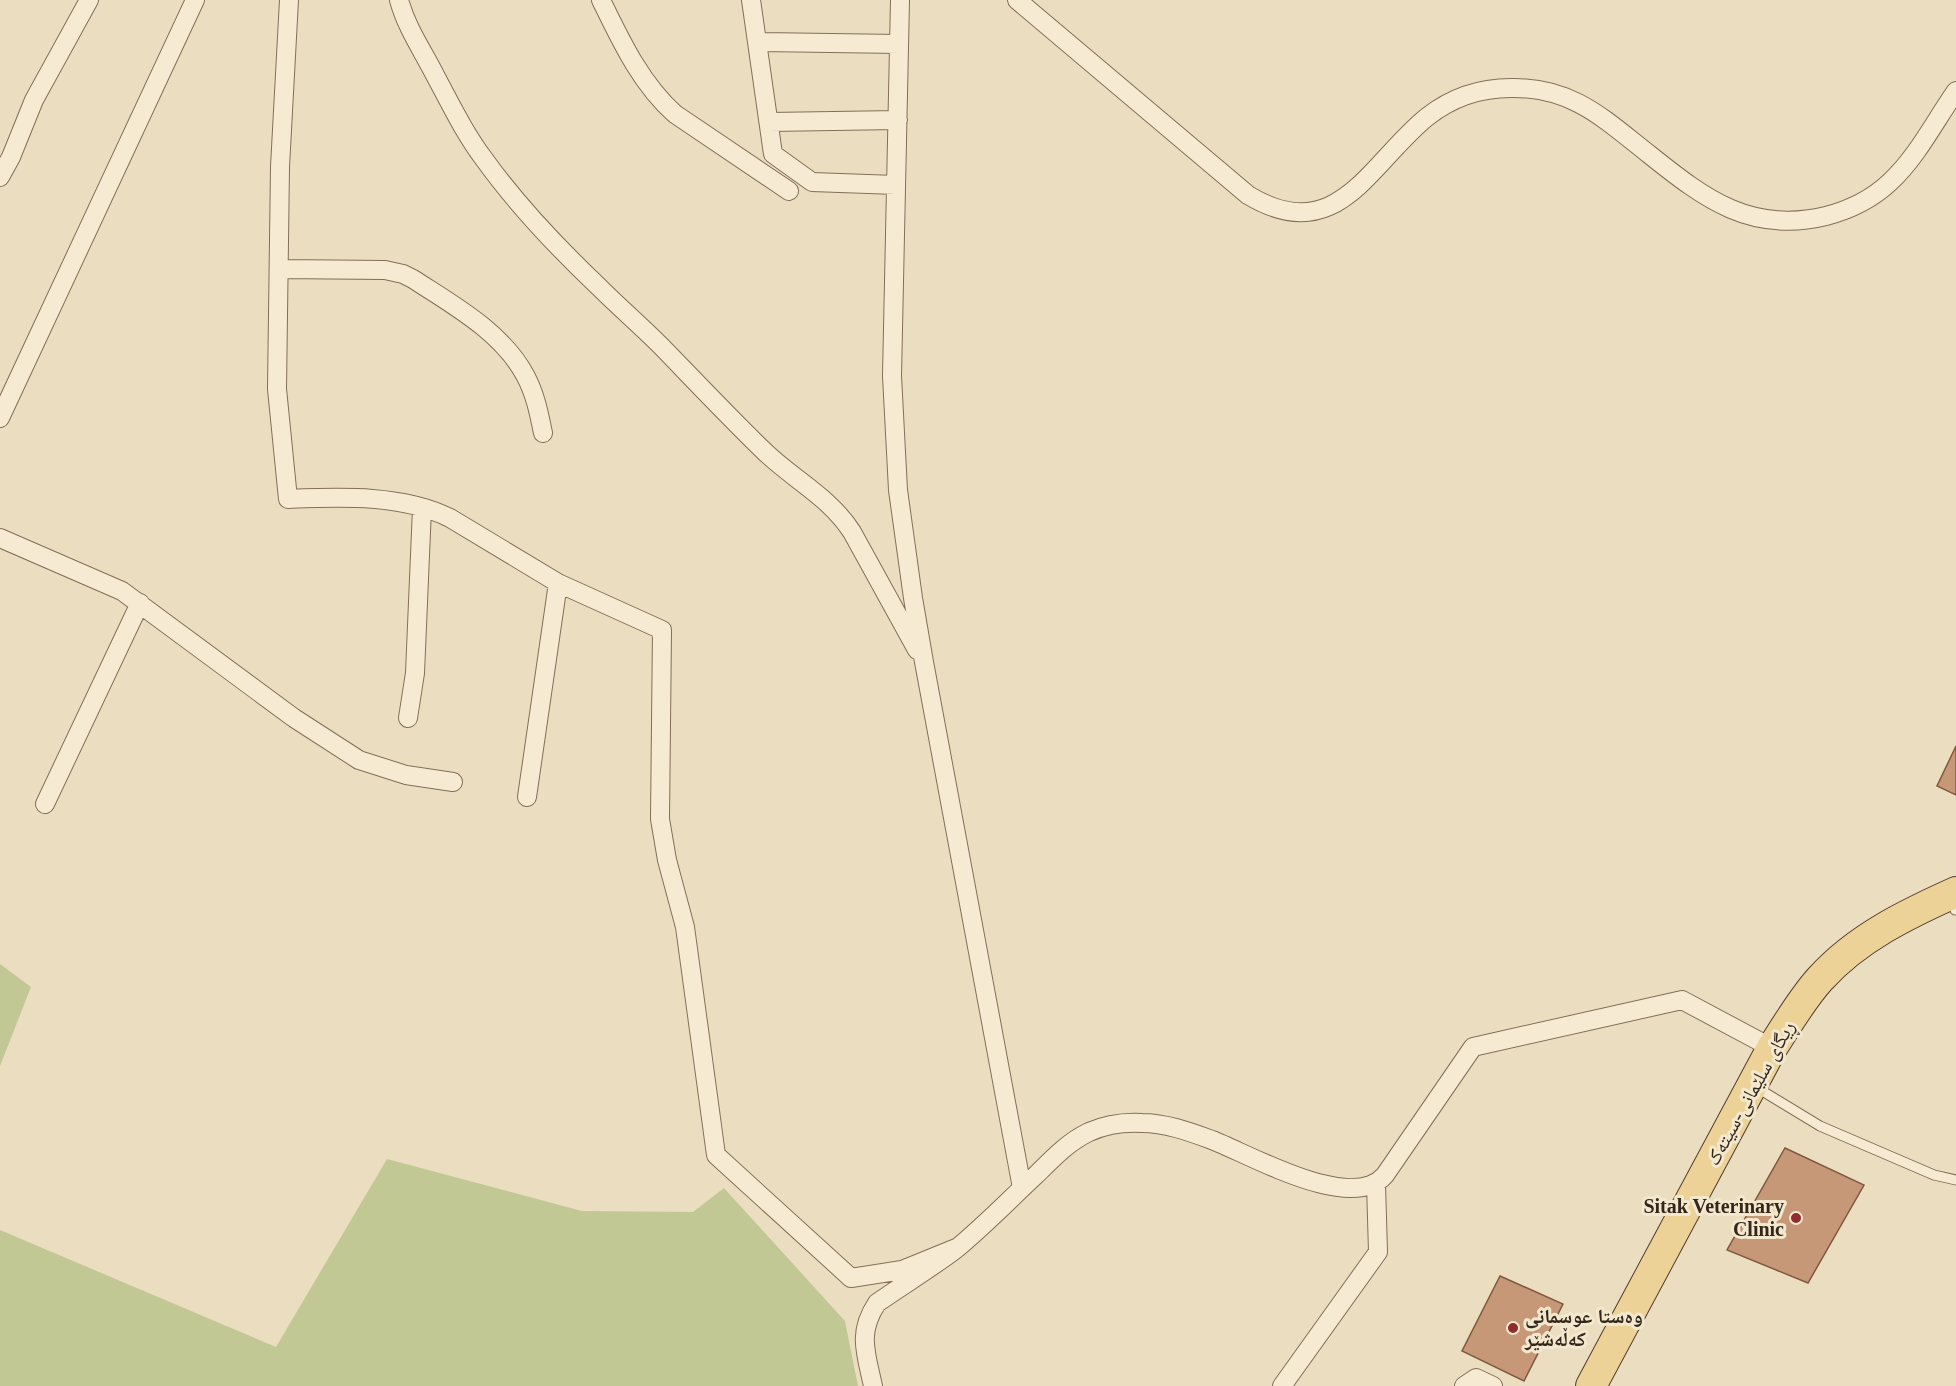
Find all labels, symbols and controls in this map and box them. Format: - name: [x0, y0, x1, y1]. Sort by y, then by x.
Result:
- street label: ڕیگای سلێمانی-سیتەک: [1701, 1017, 1803, 1172]
- place label: Sitak Veterinary Clinic: [1643, 1195, 1784, 1240]
- marker: Sitak Veterinary Clinic: [1789, 1211, 1803, 1225]
- place label: وەستا عوسمانی کەڵەشێر: [1524, 1305, 1643, 1351]
- marker: وەستا عوسمانی کەڵەشێر: [1506, 1321, 1520, 1335]

